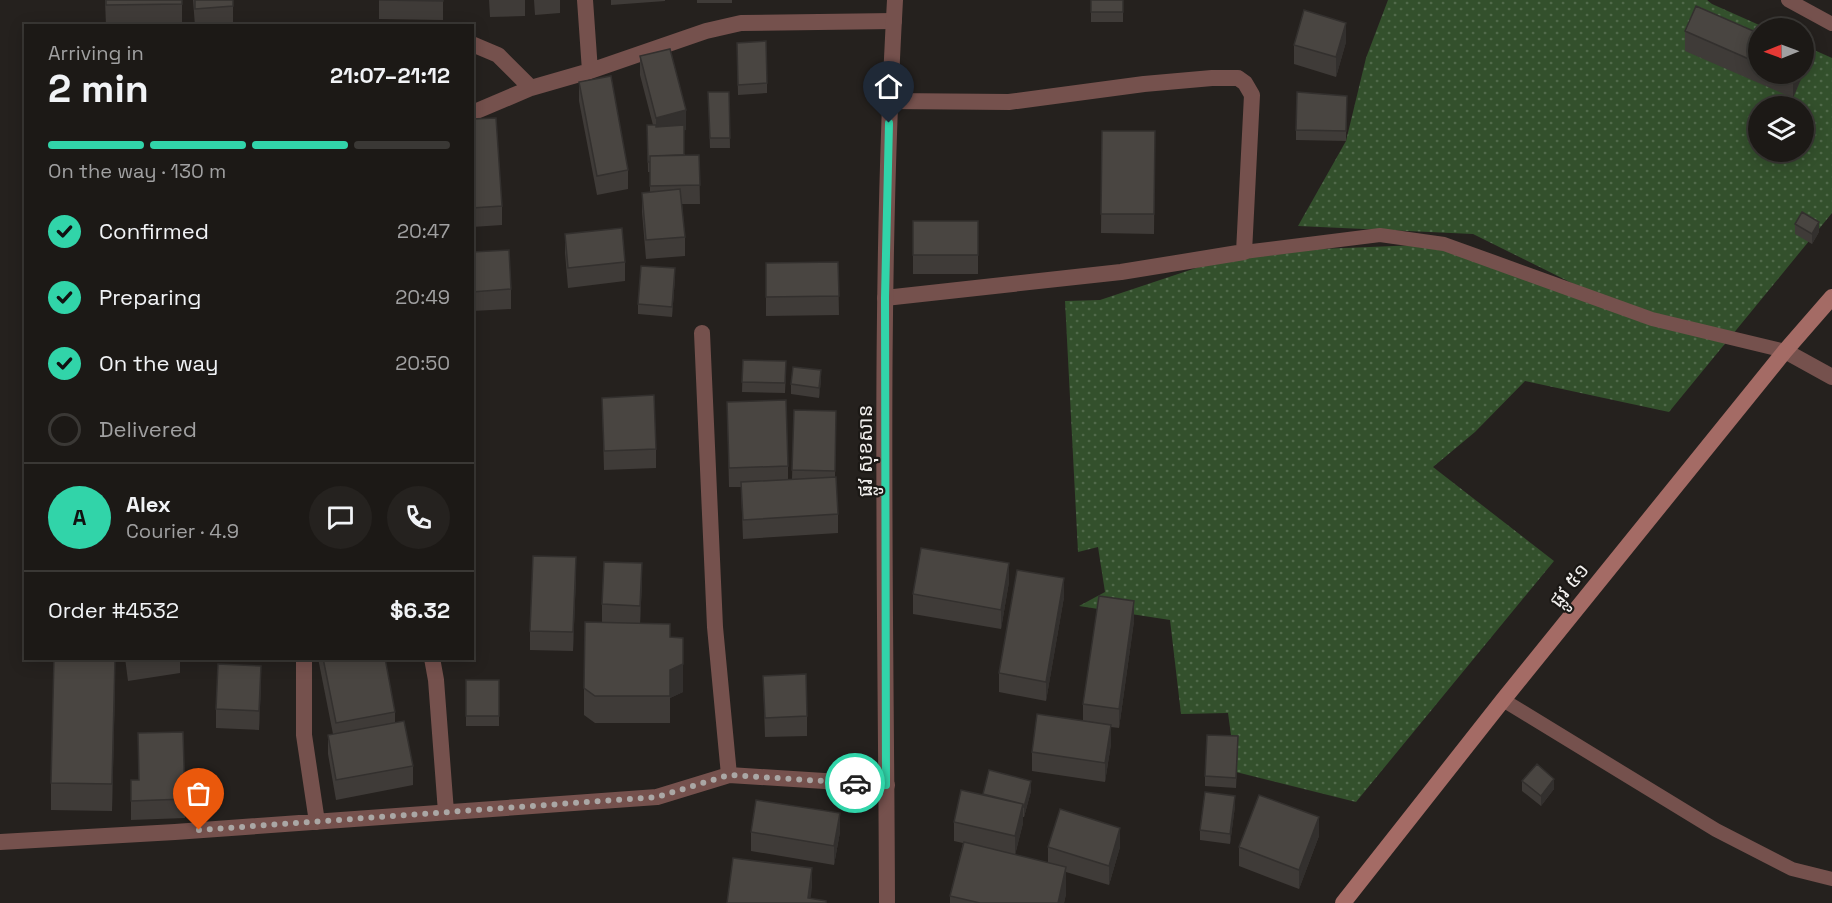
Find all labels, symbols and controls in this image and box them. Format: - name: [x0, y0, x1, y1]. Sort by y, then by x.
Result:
- north arrow: [1748, 18, 1814, 84]
- map controls: [1748, 18, 1814, 162]
- text: Arriving in: [48, 40, 144, 66]
- text: 21:07–21:12: [330, 61, 450, 89]
- pin: [863, 61, 914, 123]
- text: 2 min: [48, 64, 149, 113]
- icon: home: [872, 70, 905, 103]
- button: layers: [1748, 96, 1814, 162]
- text: On the way · 130 m: [48, 158, 226, 184]
- icon: check: [48, 215, 81, 248]
- text: Confirmed: [99, 217, 209, 245]
- text: 20:47: [397, 218, 450, 244]
- icon: check: [48, 281, 81, 314]
- text: Preparing: [99, 283, 201, 311]
- text: 20:49: [395, 284, 450, 310]
- icon: check: [48, 347, 81, 380]
- text: On the way: [99, 349, 218, 377]
- text: 20:50: [395, 350, 450, 376]
- street label: ផ្លូវ សុខសាន: [852, 405, 884, 497]
- text: Delivered: [99, 415, 197, 443]
- button: chat: [309, 486, 372, 549]
- button: phone: [387, 486, 450, 549]
- text: Alex: [126, 490, 171, 518]
- text: A: [73, 503, 86, 531]
- text: Courier · 4.9: [126, 518, 239, 544]
- street label: ផ្លូវ ៥១: [1543, 557, 1599, 616]
- text: Order #4532: [48, 596, 179, 624]
- text: $6.32: [390, 596, 450, 624]
- courier: [825, 753, 885, 813]
- icon: car: [839, 767, 872, 800]
- pin: [173, 768, 224, 830]
- icon: bag: [182, 777, 215, 810]

